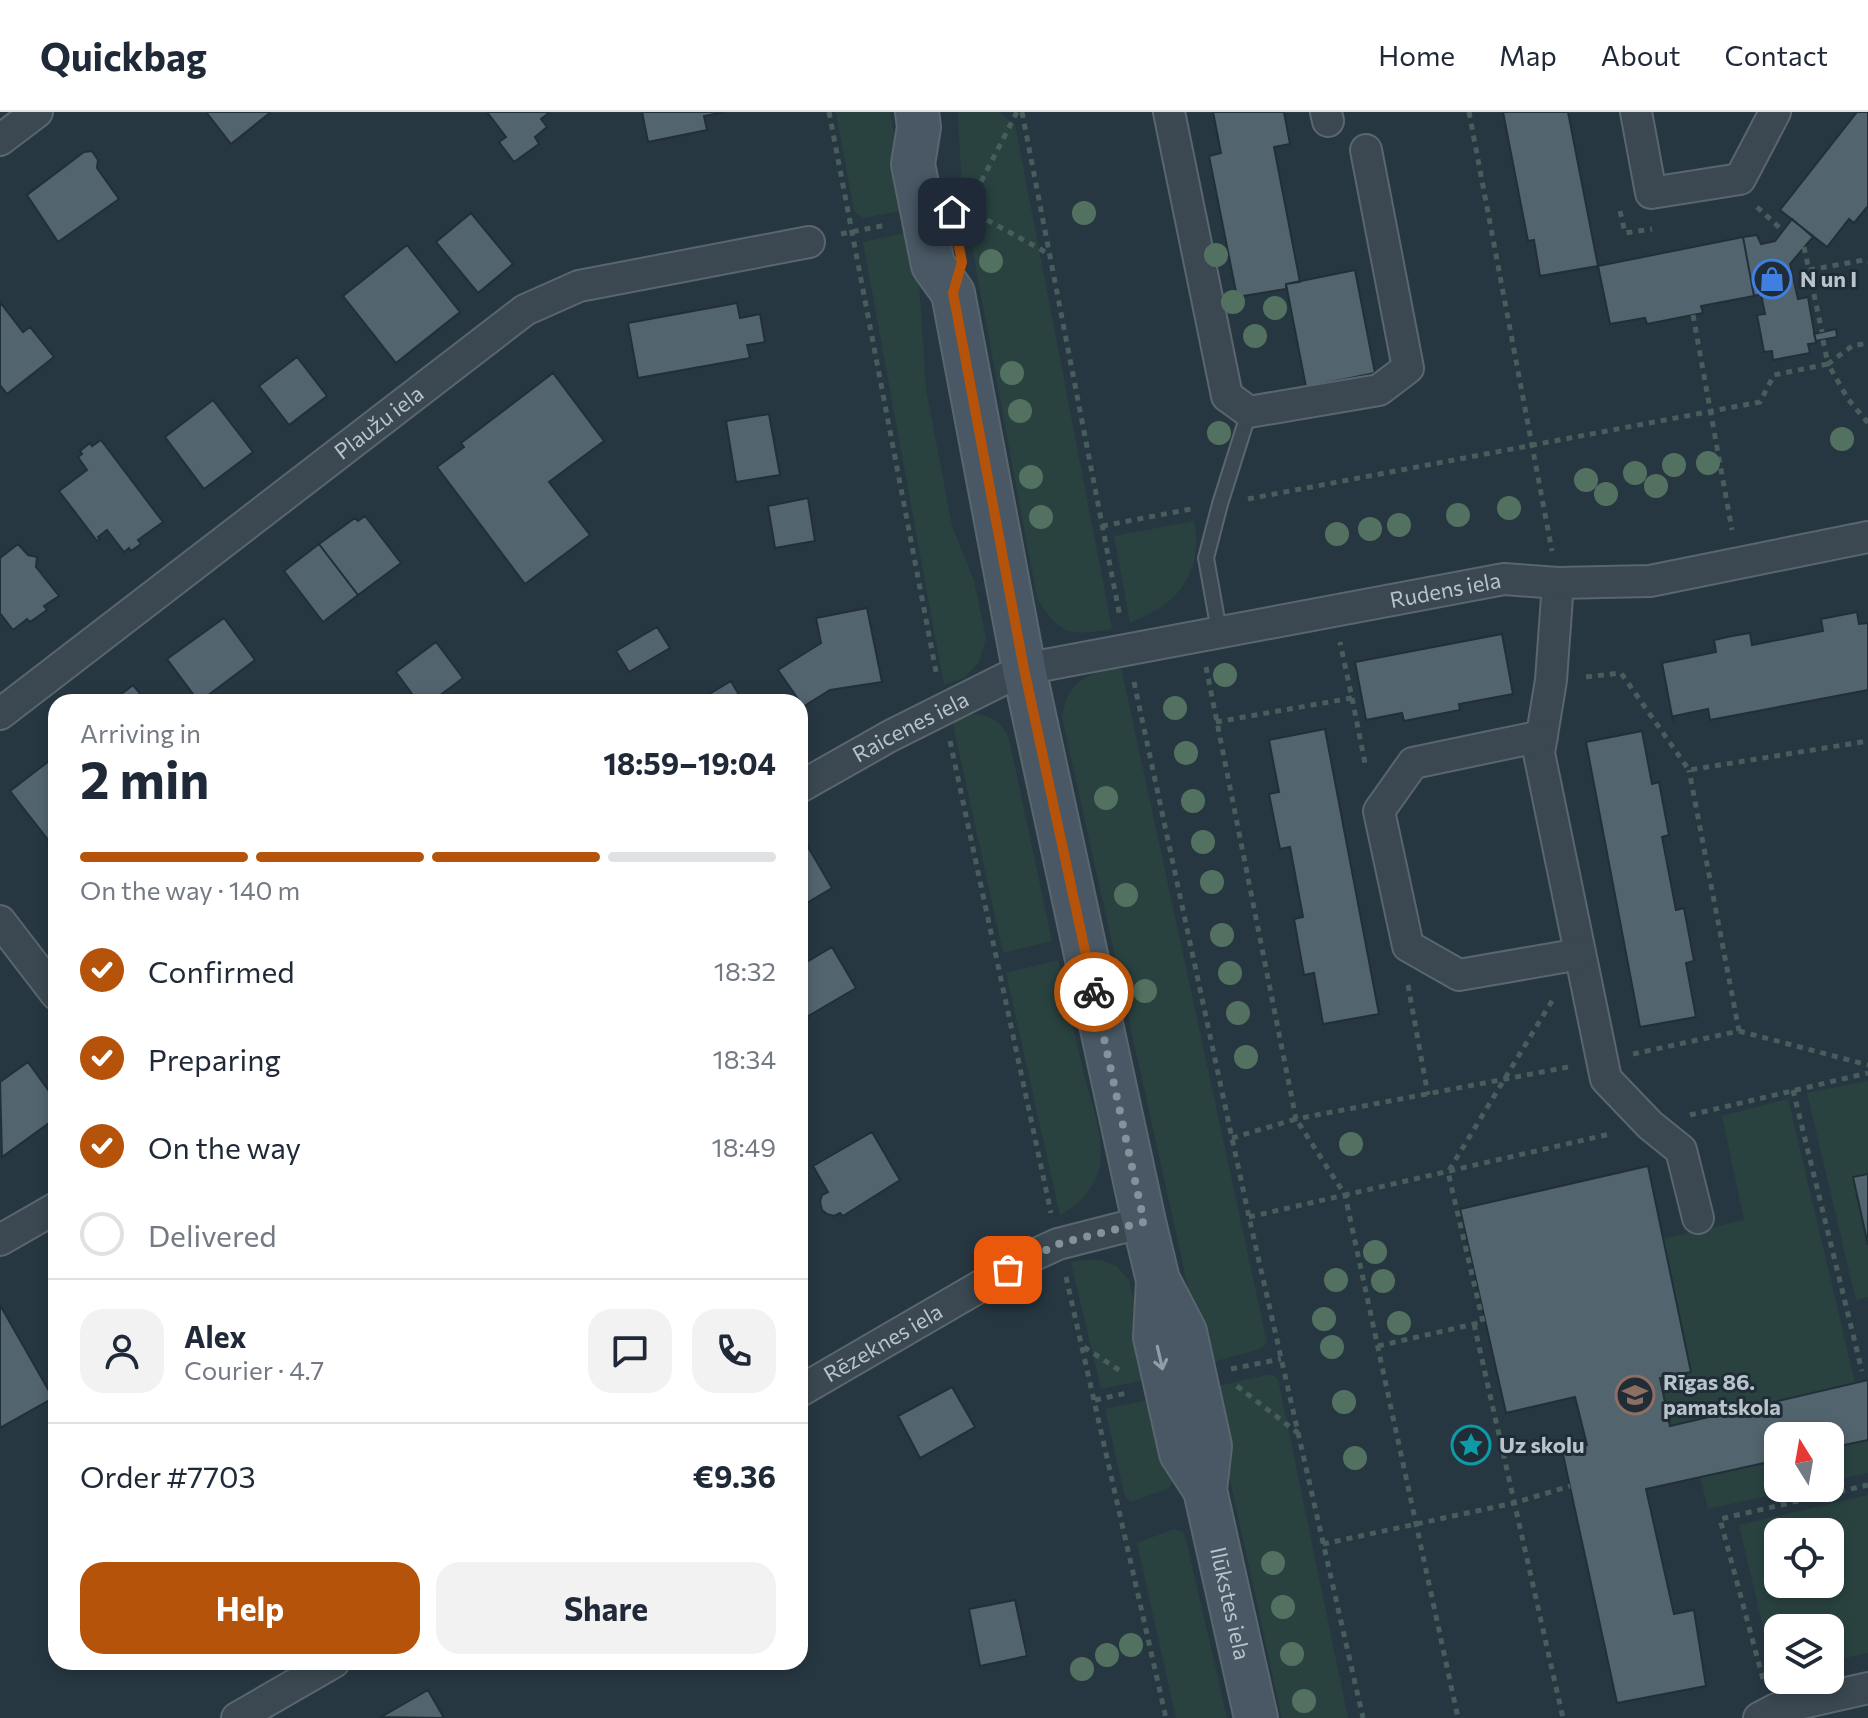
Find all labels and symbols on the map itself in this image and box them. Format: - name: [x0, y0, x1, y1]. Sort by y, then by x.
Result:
- pin: [918, 178, 986, 246]
- shop icon: N un I: [1751, 258, 1793, 300]
- place label: N un I: [1800, 265, 1857, 292]
- street label: Plaužu iela: [329, 379, 428, 465]
- street label: Rudens iela: [1388, 566, 1503, 613]
- street label: Raicenes iela: [847, 685, 973, 768]
- courier: [1054, 952, 1134, 1032]
- pin: [974, 1236, 1042, 1304]
- street label: Rēzeknes iela: [819, 1297, 947, 1387]
- one-way arrow: [1153, 1344, 1168, 1370]
- place label: Rīgas 86. pamatskola: [1663, 1368, 1781, 1420]
- school or university icon: Rīgas 86. pamatskola: [1614, 1374, 1656, 1416]
- north arrow: [1764, 1422, 1844, 1502]
- place icon: Uz skolu: [1450, 1424, 1492, 1466]
- place label: Uz skolu: [1499, 1431, 1585, 1458]
- street label: Ilūkstes iela: [1205, 1544, 1257, 1662]

